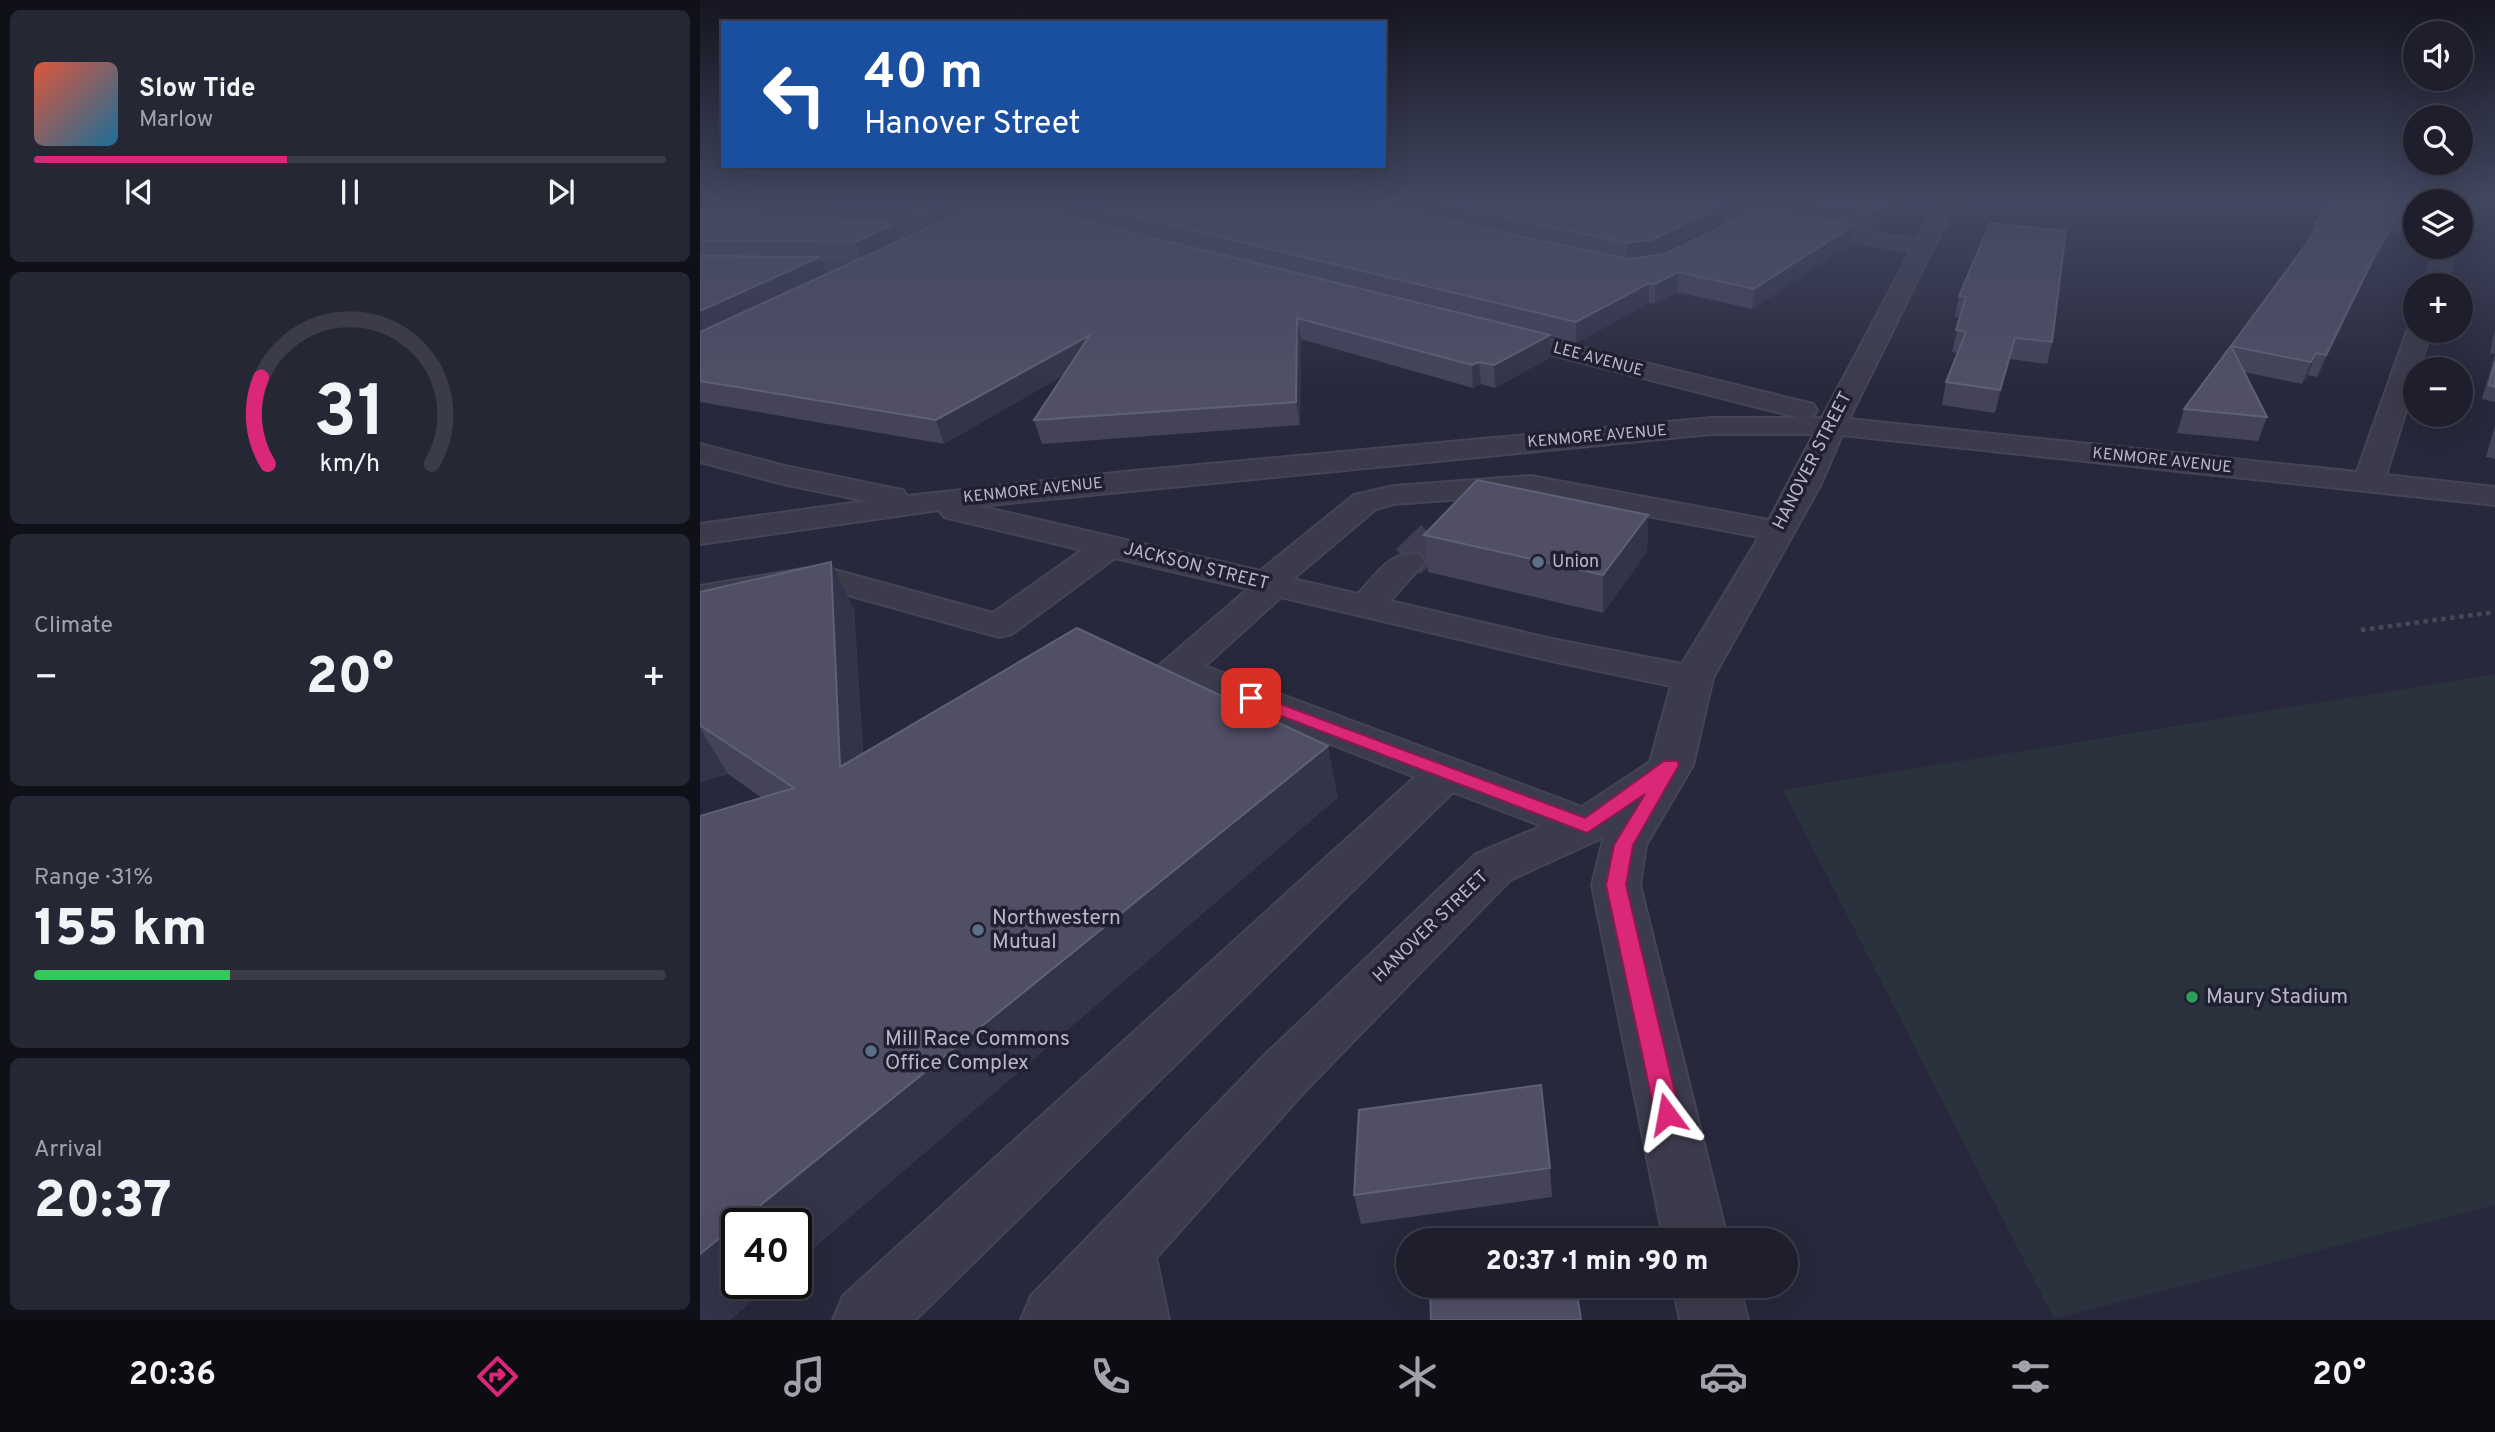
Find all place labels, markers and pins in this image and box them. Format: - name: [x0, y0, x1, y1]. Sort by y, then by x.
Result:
- place label: Union: [1552, 551, 1599, 574]
- marker: Union: [1530, 554, 1546, 570]
- pin: [1221, 668, 1281, 728]
- place label: Northwestern Mutual: [992, 905, 1121, 956]
- marker: Northwestern Mutual: [970, 922, 986, 938]
- place label: Maury Stadium: [2206, 984, 2348, 1011]
- marker: Maury Stadium: [2184, 989, 2200, 1005]
- place label: Mill Race Commons Office Complex: [885, 1026, 1070, 1077]
- marker: Mill Race Commons Office Complex: [863, 1043, 879, 1059]

